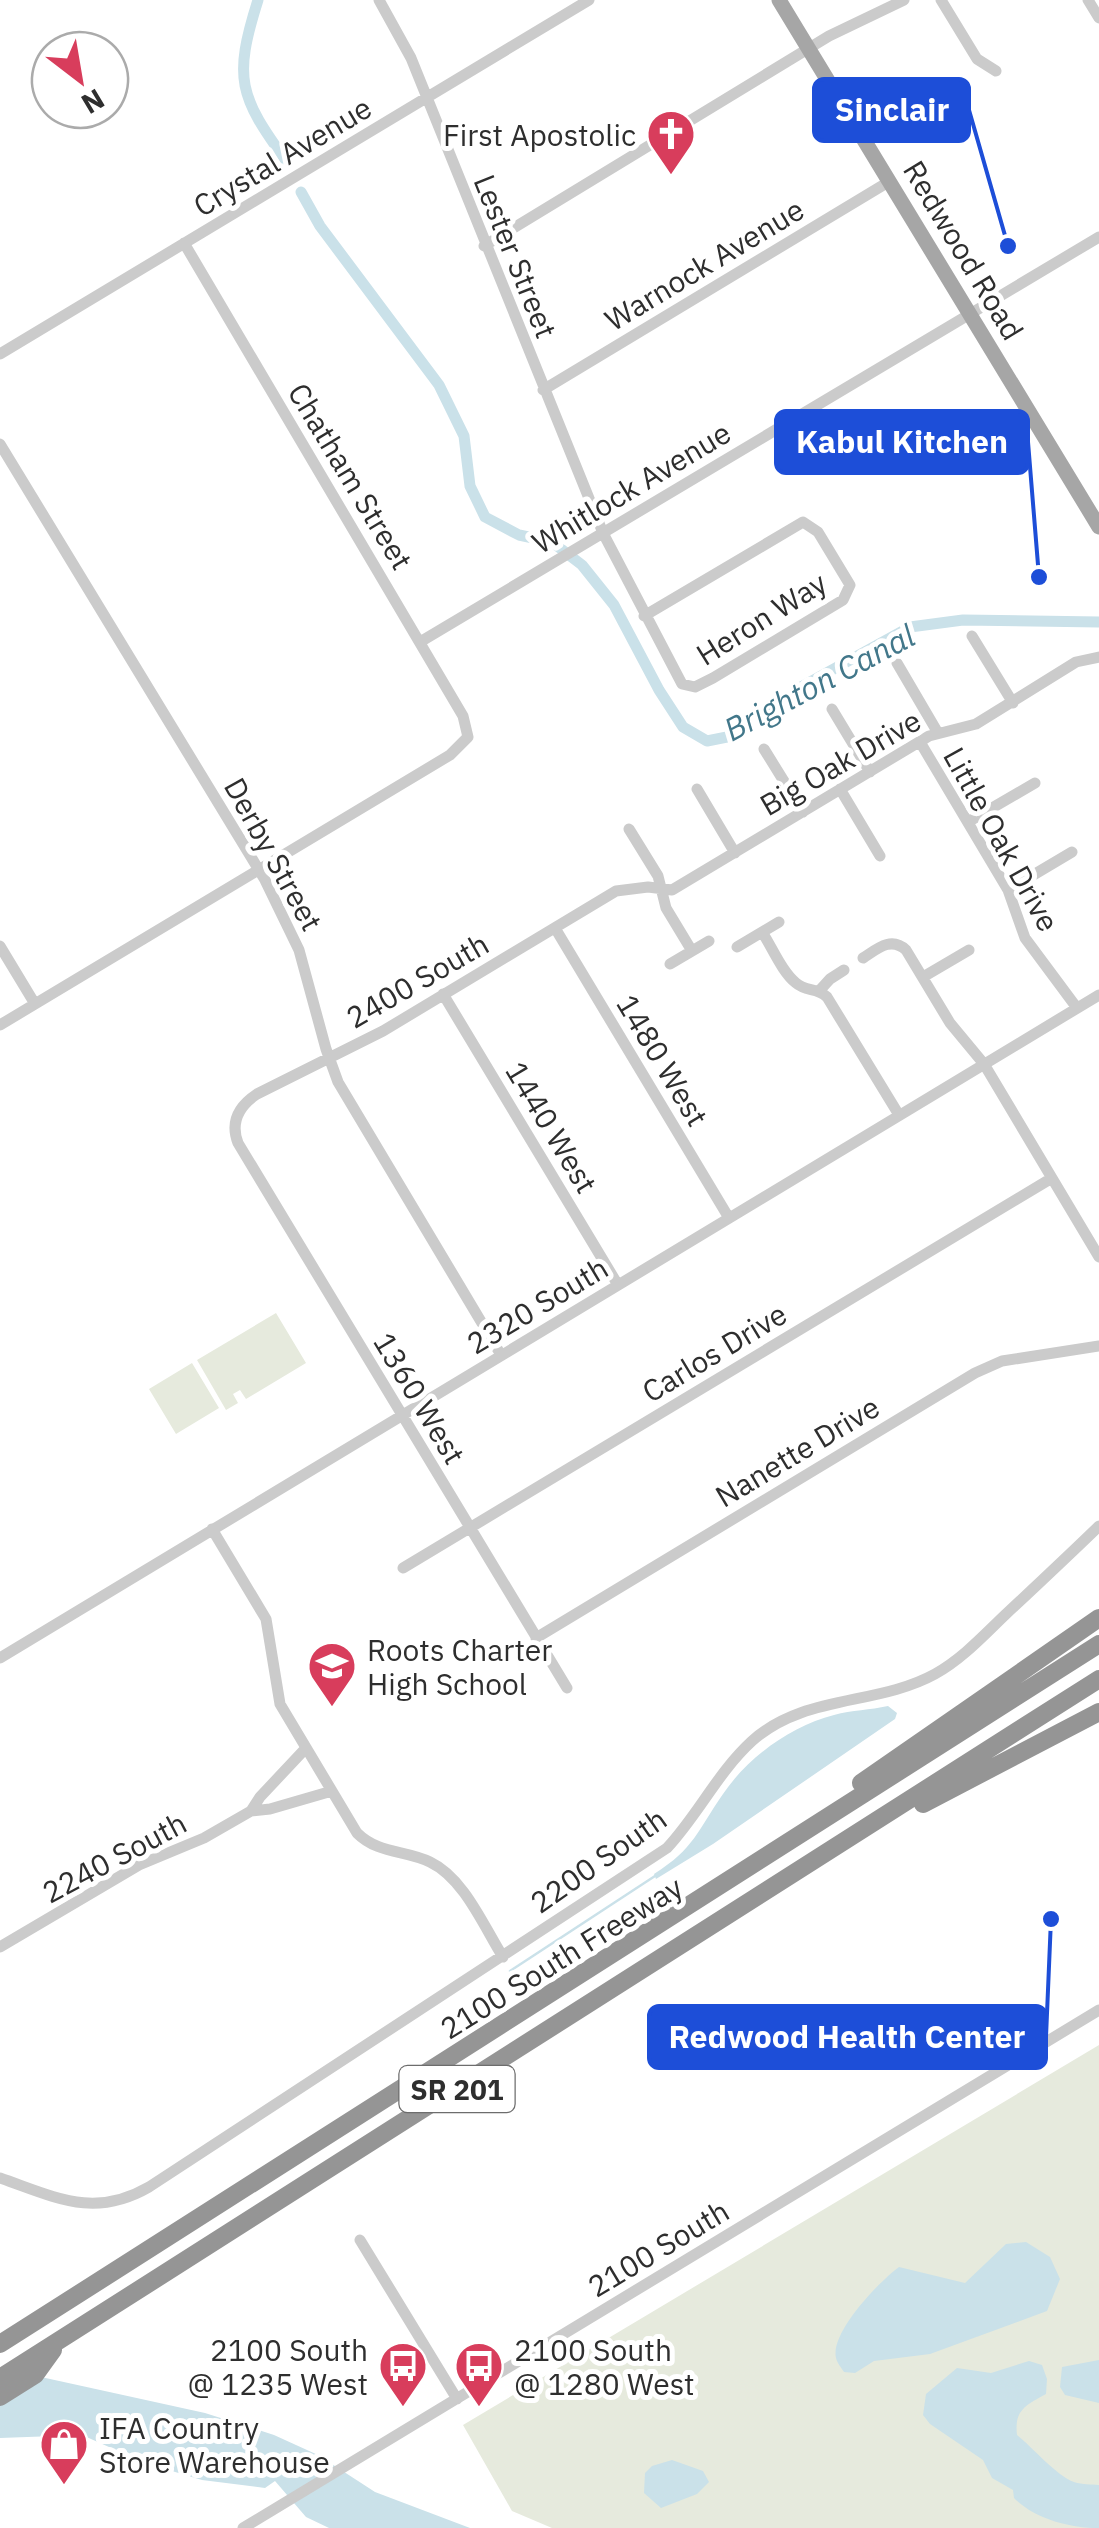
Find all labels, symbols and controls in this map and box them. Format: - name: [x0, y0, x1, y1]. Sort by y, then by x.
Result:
- north arrow: [30, 30, 130, 130]
- callout: Sinclair: [814, 79, 969, 141]
- text: N: [75, 81, 111, 123]
- street label: Crystal Avenue: [186, 87, 378, 225]
- text: Sinclair: [835, 88, 949, 130]
- church icon: First Apostolic: [645, 108, 697, 176]
- place label: First Apostolic: [443, 115, 636, 154]
- street label: Redwood Road: [895, 153, 1033, 347]
- street label: Lester Street: [466, 169, 566, 343]
- street label: Warnock Avenue: [597, 189, 811, 339]
- street label: Chatham Street: [280, 376, 422, 576]
- callout: Kabul Kitchen: [776, 411, 1028, 473]
- street label: Whitlock Avenue: [525, 412, 737, 562]
- text: Kabul Kitchen: [796, 420, 1008, 462]
- street label: Heron Way: [688, 563, 834, 673]
- water label: Brighton Canal: [716, 614, 922, 750]
- street label: Big Oak Drive: [752, 700, 928, 824]
- street label: Little Oak Drive: [935, 740, 1069, 938]
- street label: Derby Street: [216, 771, 332, 937]
- street label: 2400 South: [339, 924, 495, 1036]
- street label: 1480 West: [608, 987, 718, 1133]
- street label: 1440 West: [497, 1054, 607, 1200]
- street label: 2320 South: [459, 1248, 615, 1362]
- street label: Carlos Drive: [635, 1294, 793, 1410]
- street label: 1360 West: [365, 1325, 475, 1471]
- street label: Nanette Drive: [708, 1387, 886, 1515]
- place label: Roots Charter High School: [367, 1630, 552, 1703]
- school or university icon: Roots Charter High School: [306, 1640, 358, 1708]
- street label: 2200 South: [522, 1799, 674, 1921]
- street label: 2240 South: [35, 1803, 193, 1911]
- street label: 2100 South Freeway: [433, 1867, 689, 2047]
- callout: Redwood Health Center: [649, 2006, 1046, 2068]
- text: Redwood Health Center: [669, 2015, 1026, 2057]
- road number: SR 201: [400, 2066, 514, 2112]
- street label: 2100 South: [580, 2191, 736, 2305]
- place label: 2100 South @ 1235 West: [187, 2330, 368, 2403]
- place label: 2100 South @ 1280 West: [514, 2330, 695, 2403]
- bus stop icon: 2100 South @ 1235 West: [377, 2340, 429, 2408]
- bus stop icon: 2100 South @ 1280 West: [453, 2340, 505, 2408]
- place label: IFA Country Store Warehouse: [99, 2408, 330, 2481]
- shop icon: IFA Country Store Warehouse: [38, 2418, 90, 2486]

